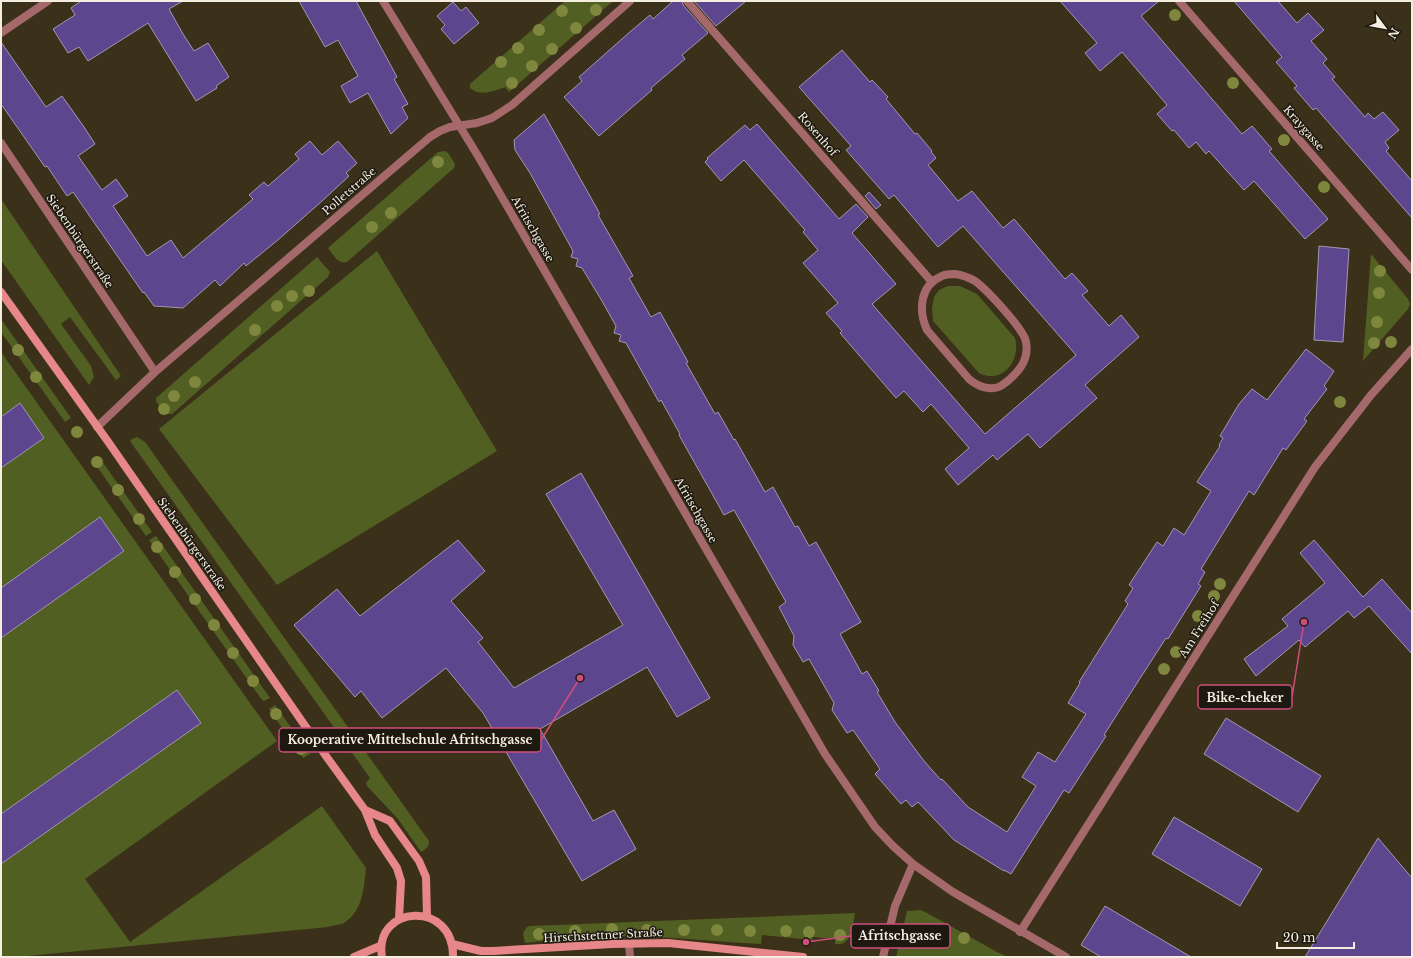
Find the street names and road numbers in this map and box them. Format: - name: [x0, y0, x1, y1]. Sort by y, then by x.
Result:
- street label: Kraygasse: [1281, 102, 1327, 154]
- street label: Rosenhof: [795, 109, 842, 160]
- street label: Polletstraße: [319, 164, 379, 218]
- street label: Siebenbürgerstraße: [43, 191, 117, 291]
- street label: Afritschgasse: [508, 193, 557, 264]
- street label: Afritschgasse: [671, 474, 720, 545]
- street label: Siebenbürgerstraße: [155, 495, 229, 593]
- street label: Am Freihof: [1175, 596, 1223, 661]
- street label: Hirschstettner Straße: [543, 925, 663, 945]

